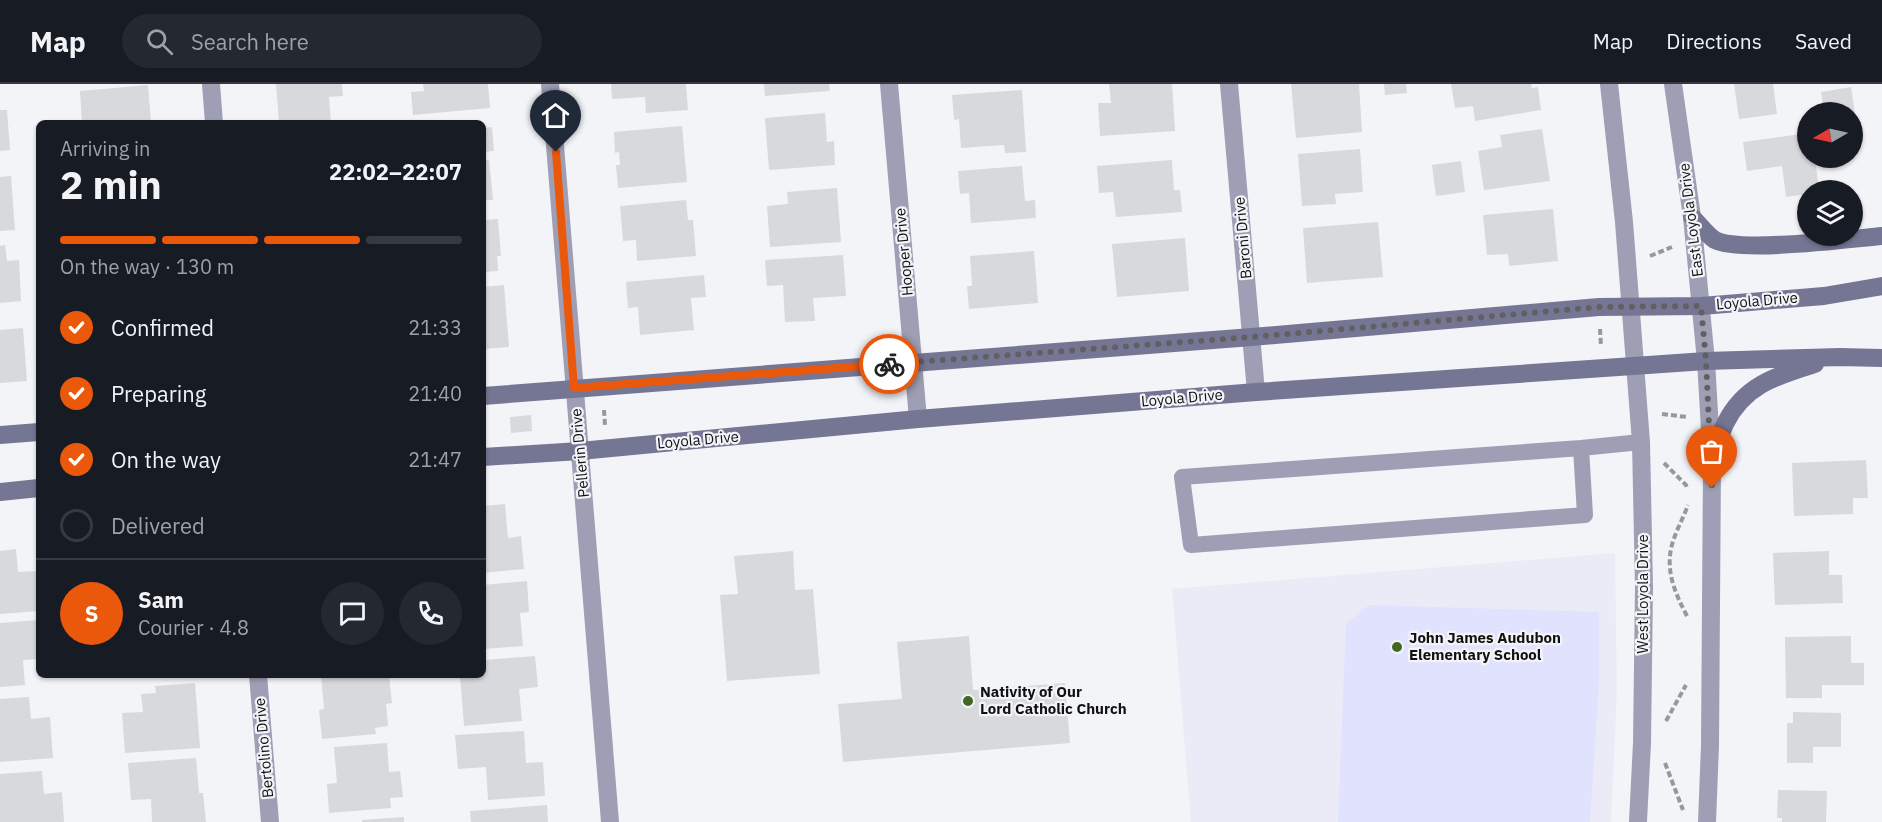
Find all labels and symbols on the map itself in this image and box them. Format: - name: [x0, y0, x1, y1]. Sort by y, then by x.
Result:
- pin: [530, 90, 581, 152]
- north arrow: [1797, 102, 1863, 168]
- street label: East Loyola Drive: [1674, 162, 1707, 278]
- street label: Baroni Drive: [1229, 196, 1256, 280]
- street label: Hooper Drive: [890, 207, 917, 297]
- street label: Loyola Drive: [1715, 287, 1799, 314]
- courier: [859, 334, 919, 394]
- street label: Loyola Drive: [1140, 384, 1224, 411]
- street label: Pellerin Drive: [566, 408, 593, 498]
- street label: Loyola Drive: [656, 426, 740, 453]
- pin: [1686, 426, 1737, 488]
- street label: West Loyola Drive: [1633, 534, 1652, 654]
- place label: John James Audubon Elementary School: [1409, 628, 1561, 664]
- marker: John James Audubon Elementary School: [1390, 640, 1404, 654]
- place label: Nativity of Our Lord Catholic Church: [980, 682, 1127, 718]
- marker: Nativity of Our Lord Catholic Church: [961, 694, 975, 708]
- street label: Bertolino Drive: [250, 697, 277, 799]

